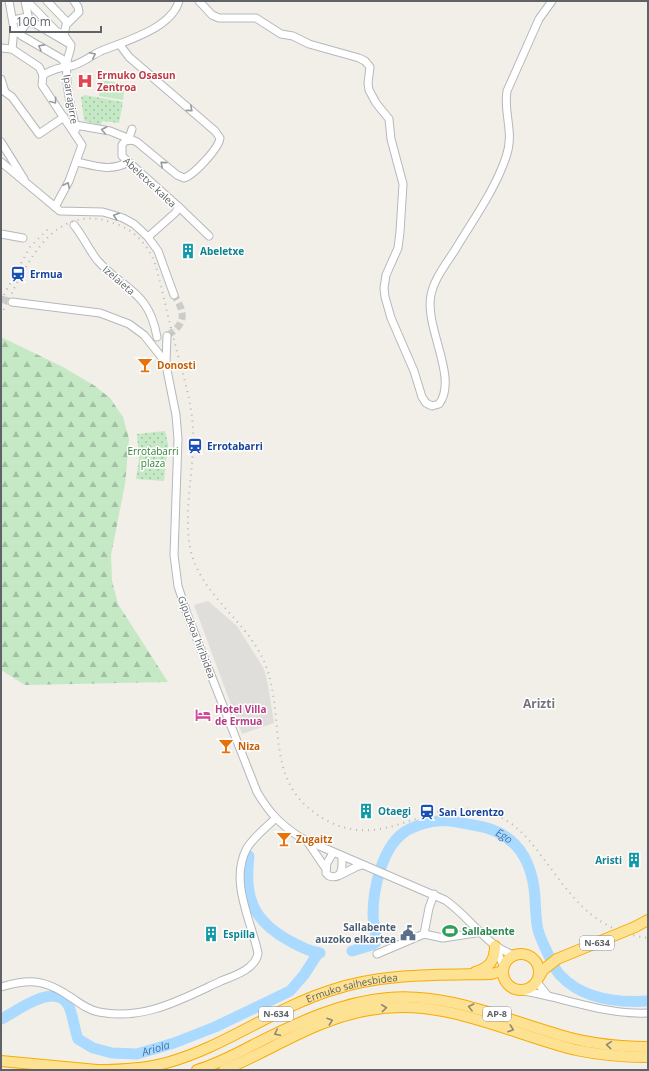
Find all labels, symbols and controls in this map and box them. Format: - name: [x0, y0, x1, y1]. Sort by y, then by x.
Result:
- scale bar: [10, 8, 101, 34]
- text: 100 m: [16, 13, 51, 30]
- one-way arrow: [38, 44, 45, 52]
- one-way arrow: [89, 52, 97, 60]
- place label: Ermuko Osasun Zentroa: [97, 68, 176, 94]
- hospital icon: Ermuko Osasun Zentroa: [76, 72, 94, 90]
- street label: Iparragirre: [60, 73, 82, 125]
- one-way arrow: [49, 96, 56, 103]
- one-way arrow: [185, 104, 193, 111]
- one-way arrow: [101, 126, 108, 134]
- street label: Abeletxe kalea: [120, 154, 180, 210]
- one-way arrow: [160, 161, 167, 168]
- one-way arrow: [62, 181, 70, 189]
- one-way arrow: [113, 212, 120, 220]
- building icon: Abeletxe: [179, 242, 197, 260]
- place label: Abeletxe: [200, 244, 244, 258]
- street label: Izelaieta: [100, 262, 138, 298]
- station icon: Ermua: [9, 265, 27, 283]
- place label: Ermua: [30, 267, 63, 281]
- bar icon: Donosti: [136, 356, 154, 374]
- place label: Donosti: [157, 358, 196, 372]
- station icon: Errotabarri: [186, 437, 204, 455]
- place label: Errotabarri: [207, 439, 263, 453]
- park label: Errotabarri plaza: [127, 444, 179, 470]
- street label: Gipuzkoa hiribidea: [175, 594, 219, 680]
- district label: Arizti: [523, 695, 555, 712]
- place label: Hotel Villa de Ermua: [215, 702, 266, 728]
- hotel icon: Hotel Villa de Ermua: [194, 706, 212, 724]
- bar icon: Niza: [217, 737, 235, 755]
- place label: Niza: [238, 739, 260, 753]
- building icon: Otaegi: [357, 802, 375, 820]
- station icon: San Lorentzo: [418, 803, 436, 821]
- place label: Otaegi: [378, 804, 411, 818]
- place label: San Lorentzo: [439, 805, 504, 819]
- water label: Ego: [493, 824, 516, 846]
- bar icon: Zugaitz: [275, 830, 293, 848]
- place label: Zugaitz: [296, 832, 332, 846]
- building icon: Aristi: [625, 851, 643, 869]
- place label: Aristi: [595, 853, 622, 867]
- place label: Sallabente auzoko elkartea: [315, 920, 396, 946]
- sports icon: Sallabente: [441, 922, 459, 940]
- public building icon: Sallabente auzoko elkartea: [399, 924, 417, 942]
- place label: Sallabente: [462, 924, 515, 938]
- building icon: Espilla: [202, 925, 220, 943]
- place label: Espilla: [223, 927, 255, 941]
- road number: N-634: [580, 936, 614, 950]
- street label: Ermuko saihesbidea: [304, 970, 398, 1006]
- one-way arrow: [467, 1003, 474, 1012]
- one-way arrow: [381, 1004, 387, 1013]
- road number: N-634: [259, 1007, 293, 1021]
- road number: AP-8: [483, 1007, 511, 1021]
- one-way arrow: [326, 1017, 333, 1025]
- one-way arrow: [508, 1025, 515, 1033]
- one-way arrow: [274, 1028, 282, 1036]
- water label: Ariola: [139, 1037, 171, 1059]
- one-way arrow: [606, 1041, 612, 1050]

